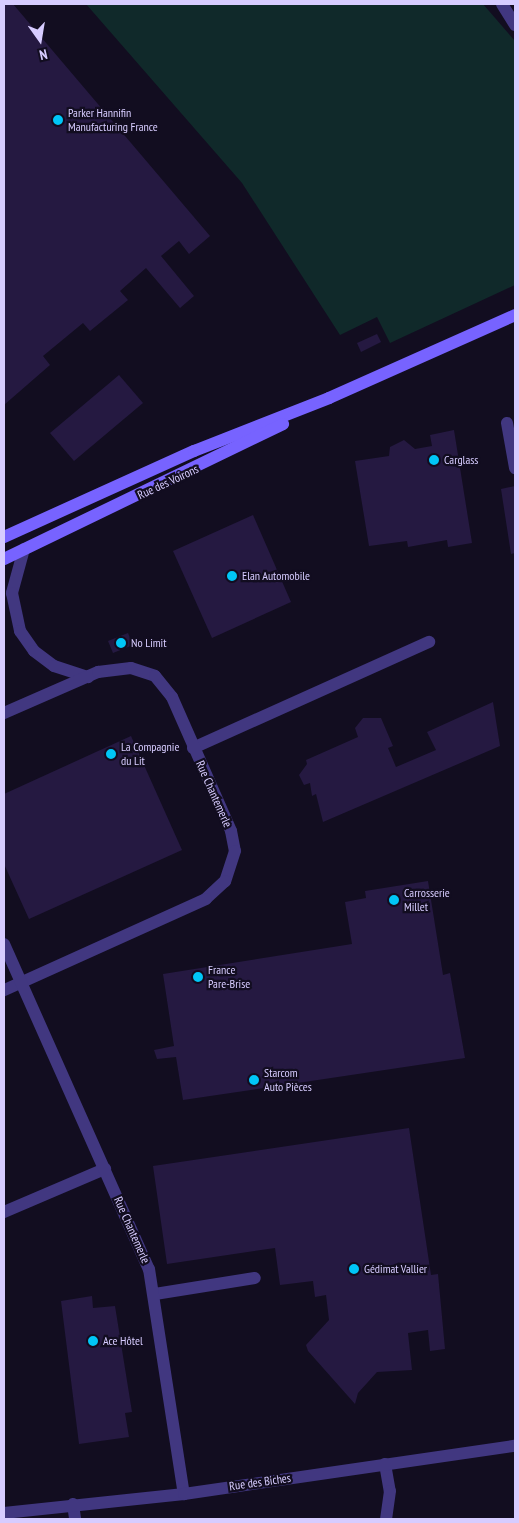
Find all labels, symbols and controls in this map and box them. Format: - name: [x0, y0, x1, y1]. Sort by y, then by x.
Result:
- north arrow: [15, 15, 65, 65]
- text: N: [38, 45, 49, 64]
- place label: Parker Hannifin Manufacturing France: [68, 106, 158, 134]
- marker: Parker Hannifin Manufacturing France: [52, 114, 64, 126]
- place label: Carglass: [444, 453, 478, 467]
- marker: Carglass: [428, 454, 440, 466]
- street label: Rue des Voirons: [135, 462, 201, 502]
- place label: Elan Automobile: [242, 569, 310, 583]
- marker: Elan Automobile: [226, 570, 238, 582]
- place label: No Limit: [131, 636, 166, 650]
- marker: No Limit: [115, 637, 127, 649]
- place label: La Compagnie du Lit: [121, 740, 179, 768]
- marker: La Compagnie du Lit: [105, 748, 117, 760]
- street label: Rue Chantemerle: [193, 759, 235, 829]
- place label: Carrosserie Millet: [404, 886, 450, 914]
- marker: Carrosserie Millet: [388, 894, 400, 906]
- place label: France Pare-Brise: [208, 963, 250, 991]
- marker: France Pare-Brise: [192, 971, 204, 983]
- place label: Starcom Auto Pièces: [264, 1066, 312, 1094]
- marker: Starcom Auto Pièces: [248, 1074, 260, 1086]
- street label: Rue Chantemerle: [111, 1195, 153, 1265]
- place label: Gédimat Vallier: [364, 1262, 427, 1276]
- marker: Gédimat Vallier: [348, 1263, 360, 1275]
- place label: Ace Hôtel: [103, 1334, 143, 1348]
- marker: Ace Hôtel: [87, 1335, 99, 1347]
- street label: Rue des Biches: [228, 1471, 292, 1493]

